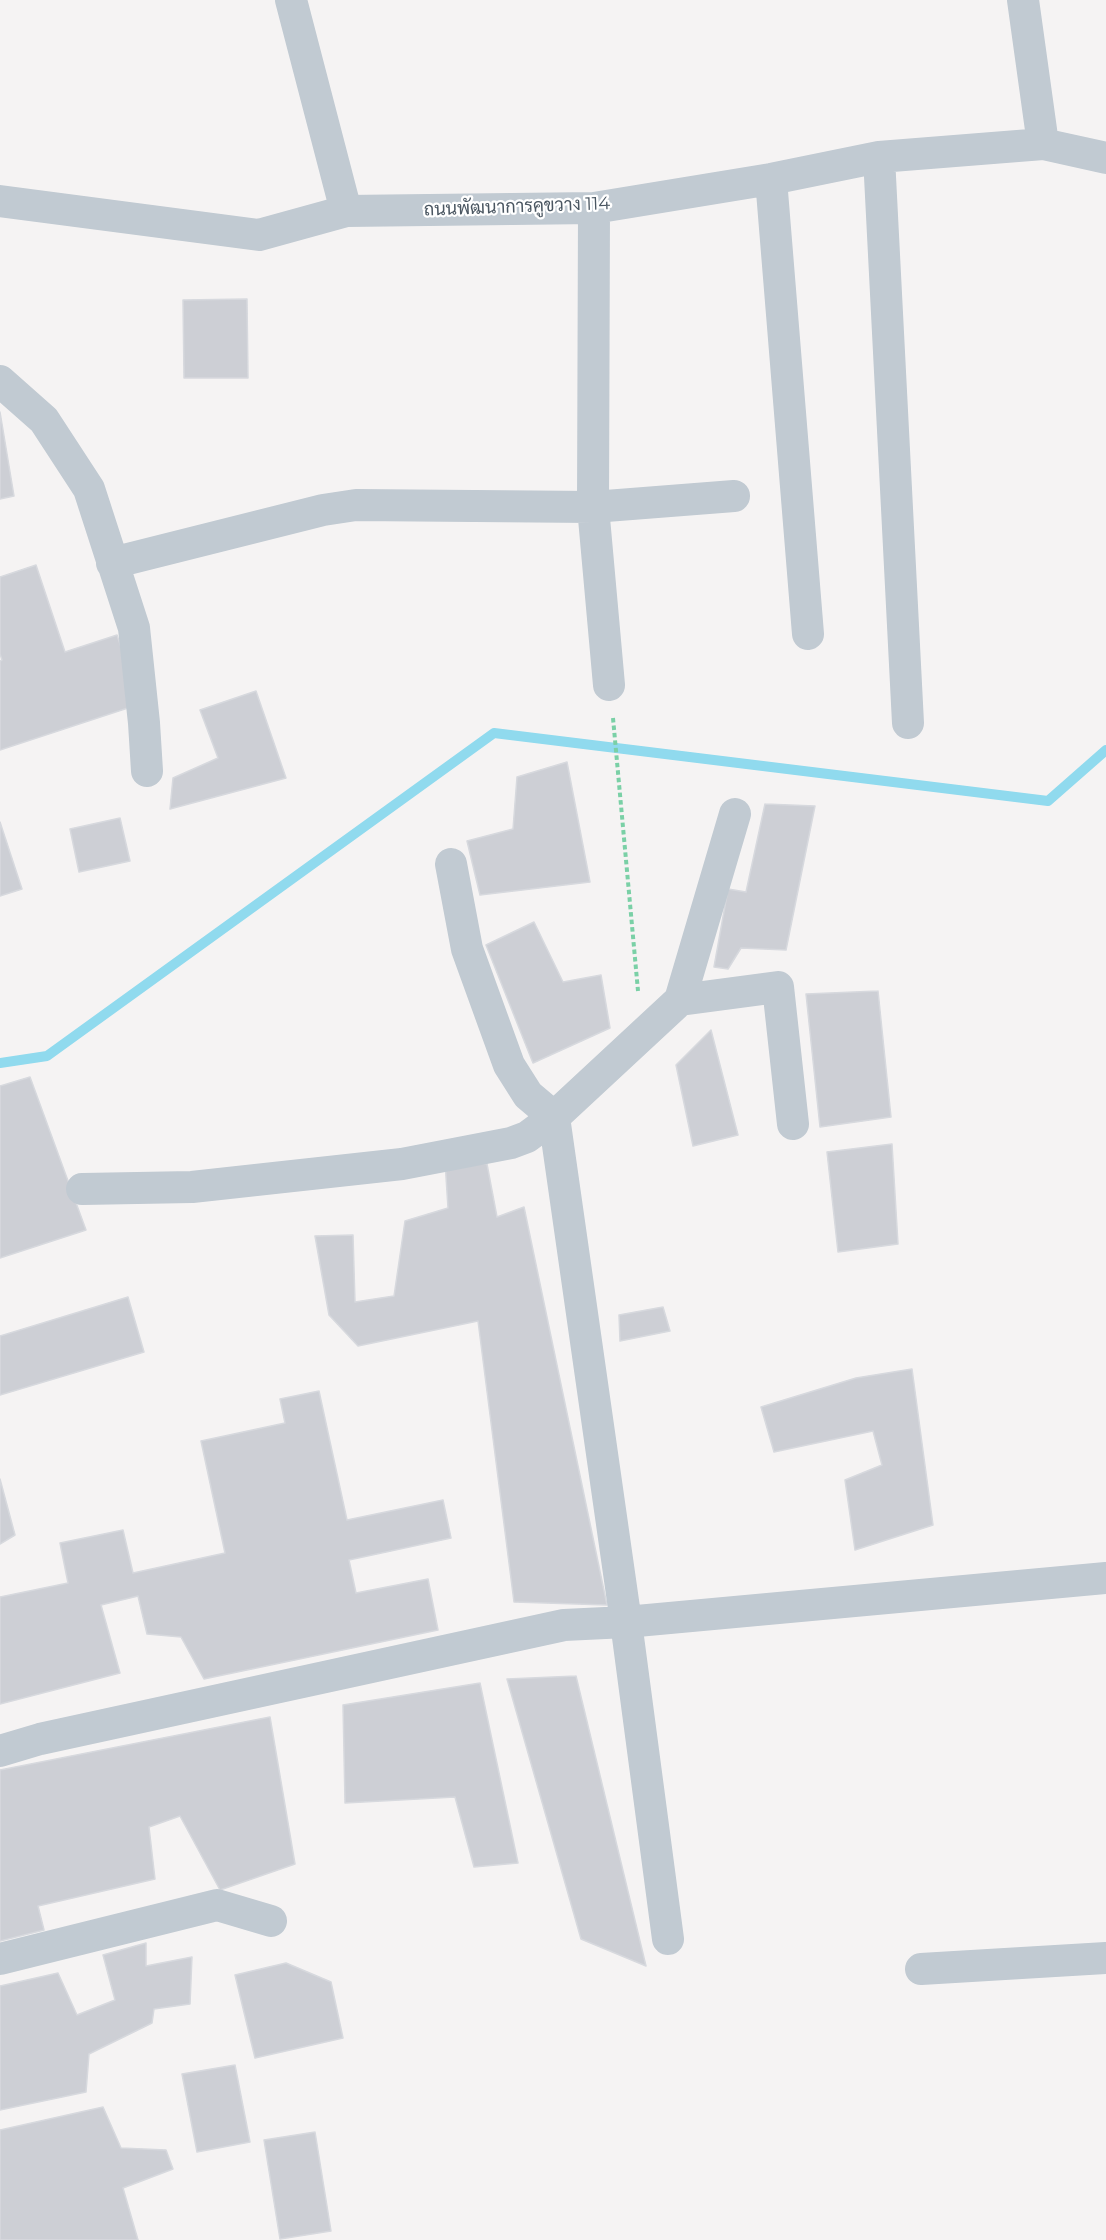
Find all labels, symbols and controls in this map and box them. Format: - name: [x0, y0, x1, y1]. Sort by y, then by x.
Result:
- street label: ถนนพัฒนาการคูขวาง 114: [423, 193, 611, 221]

